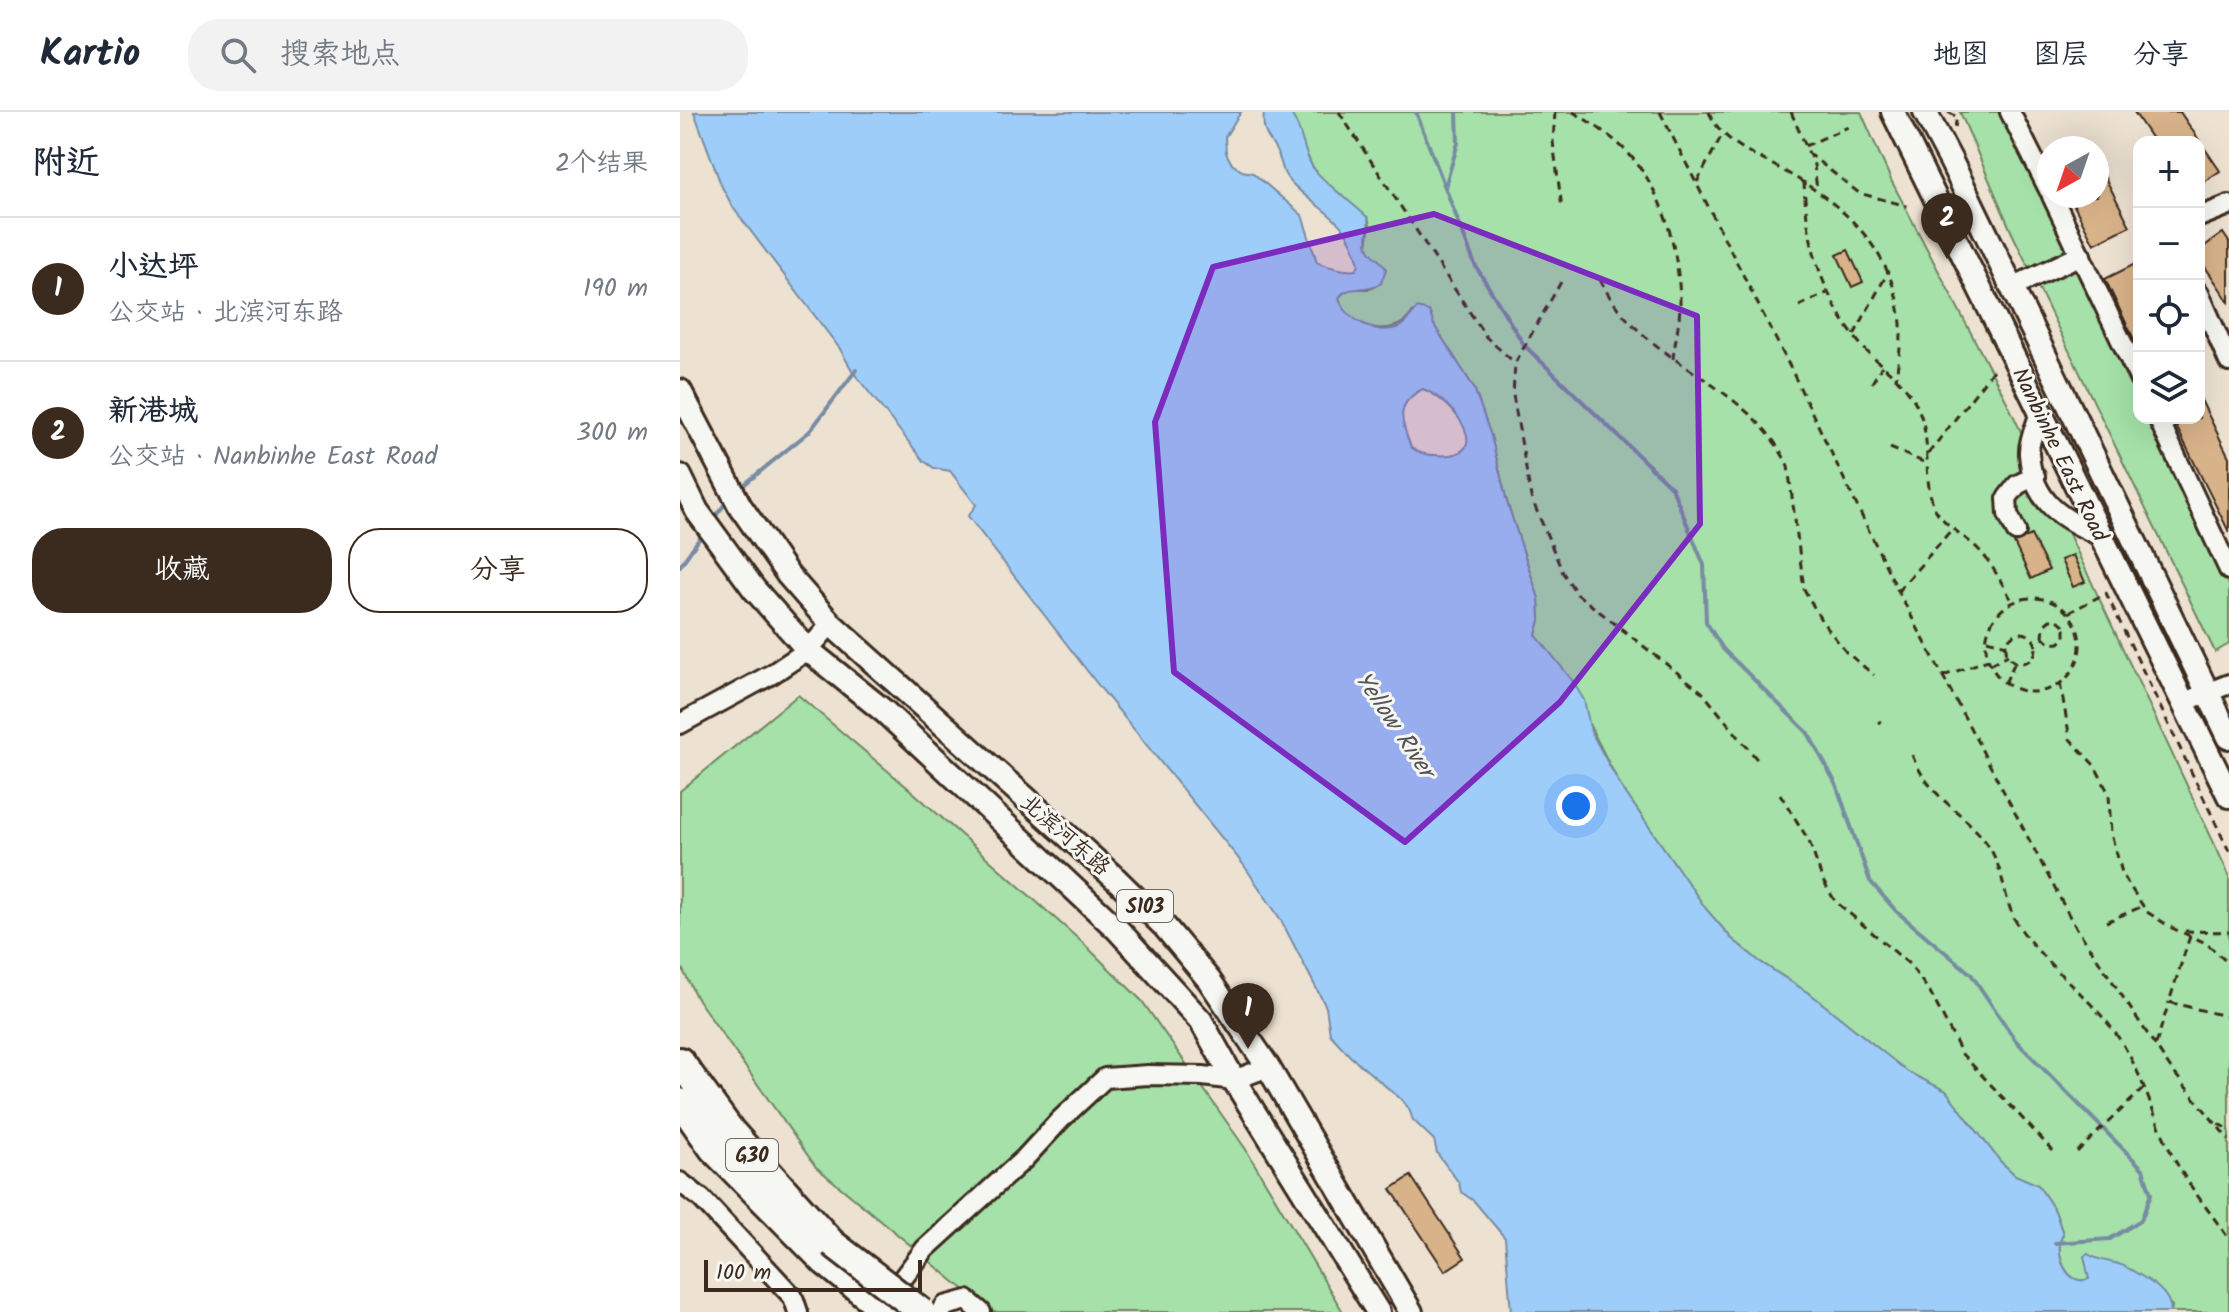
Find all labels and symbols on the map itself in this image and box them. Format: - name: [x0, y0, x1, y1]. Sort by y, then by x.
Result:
- north arrow: [2037, 136, 2109, 208]
- pin: 2: [1921, 193, 1973, 259]
- street label: Nanbinhe East Road: [2001, 362, 2117, 549]
- water label: Yellow River: [1344, 664, 1447, 790]
- your location: [1556, 786, 1596, 826]
- street label: 北滨河东路: [1011, 787, 1117, 885]
- road number: S103: [1117, 890, 1173, 922]
- pin: 1: [1222, 983, 1274, 1049]
- road number: G30: [726, 1139, 778, 1171]
- scale bar: [704, 1256, 922, 1292]

